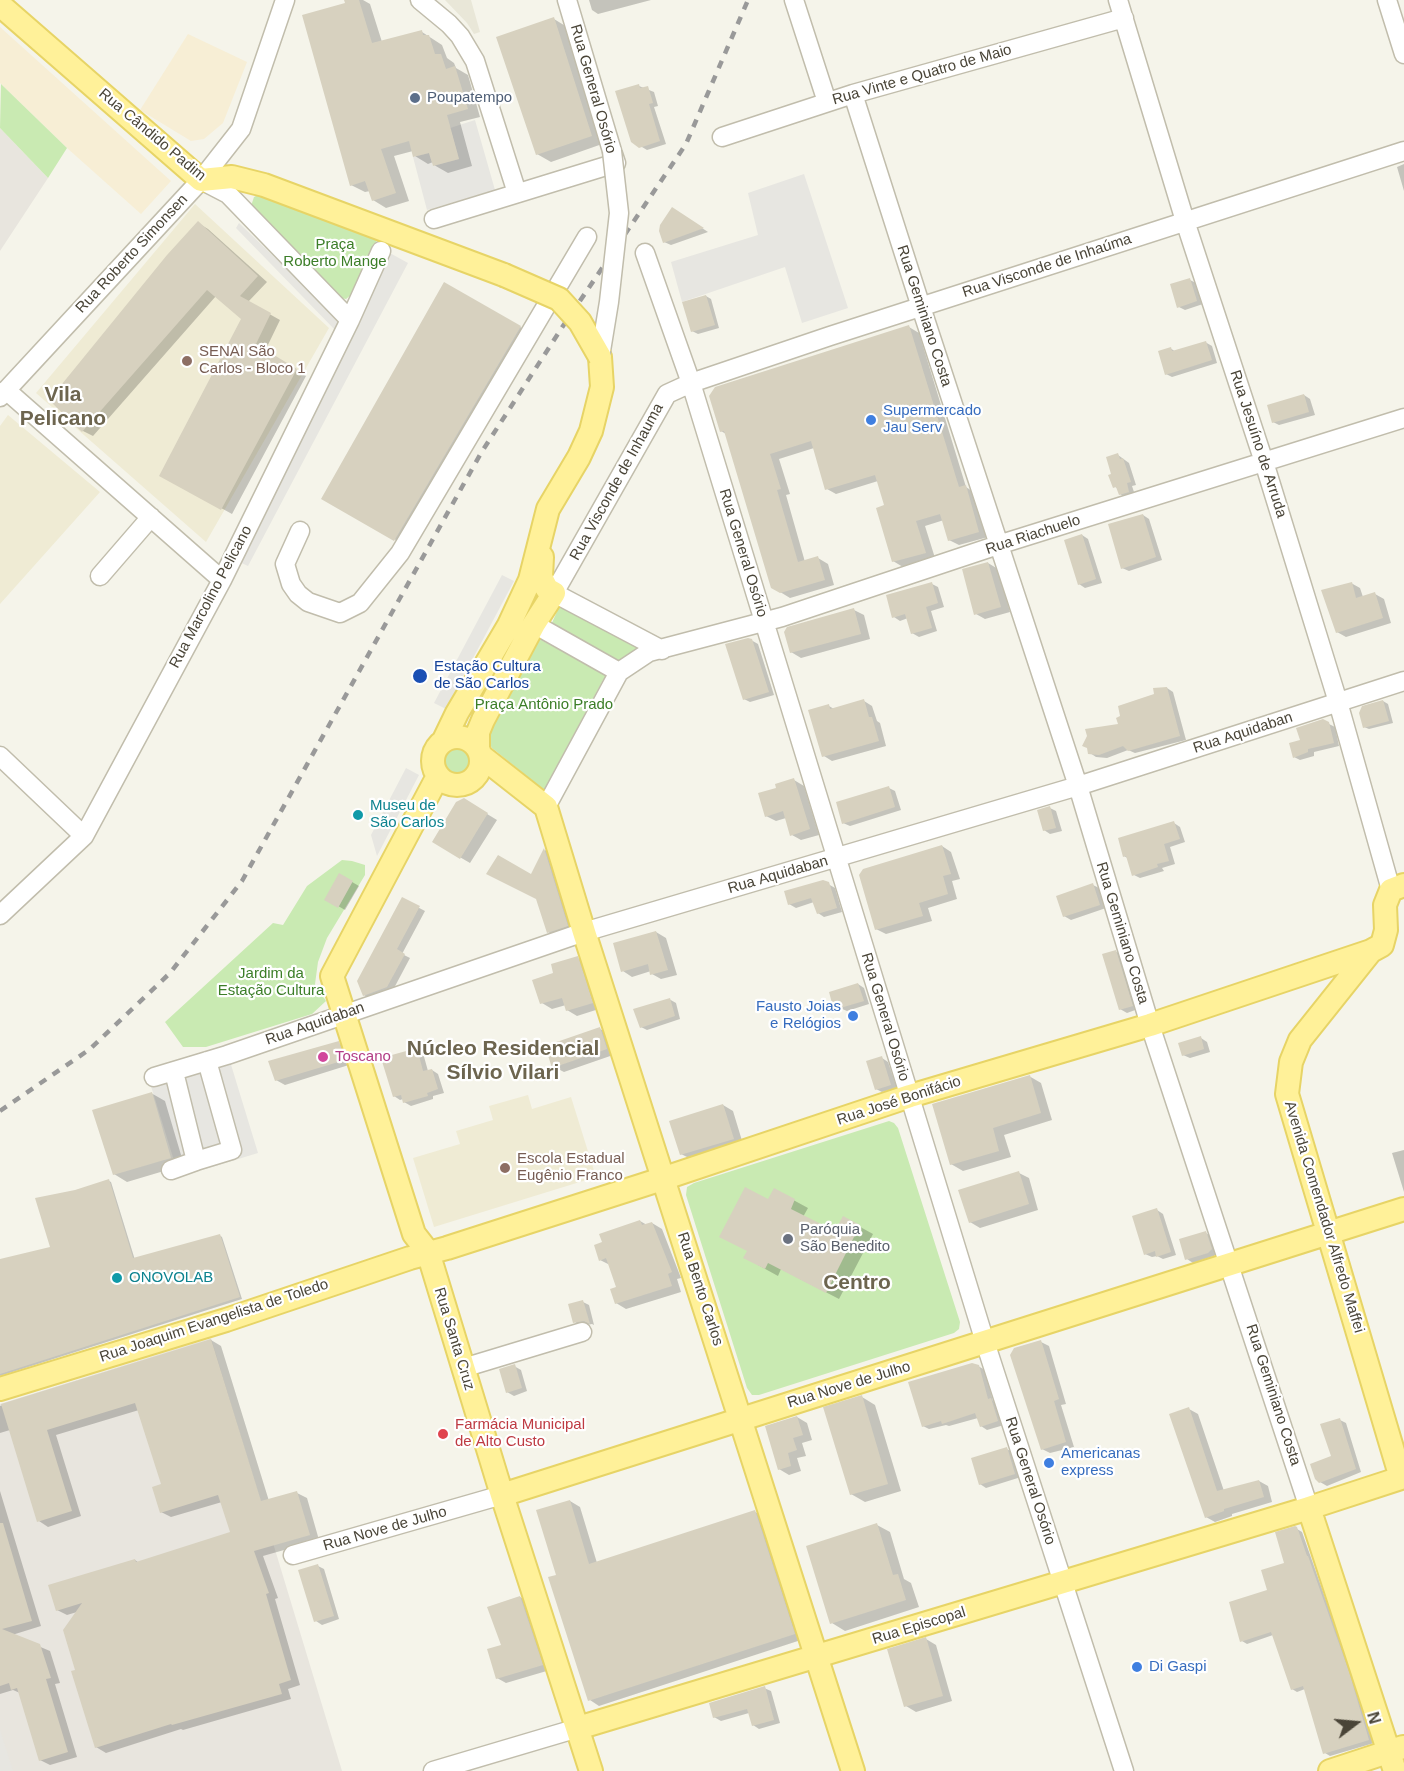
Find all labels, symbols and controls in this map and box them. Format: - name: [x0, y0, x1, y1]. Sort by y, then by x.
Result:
- street label: Rua General Osório: [566, 22, 620, 156]
- street label: Rua Vinte e Quatro de Maio: [830, 41, 1014, 109]
- street label: Rua Cândido Padim: [95, 85, 209, 185]
- place label: Poupatempo: [427, 89, 512, 107]
- marker: Poupatempo: [408, 91, 422, 105]
- street label: Rua Roberto Simonsen: [72, 191, 192, 317]
- street label: Rua Visconde de Inhaúma: [960, 230, 1134, 302]
- park label: Praça Roberto Mange: [283, 236, 387, 271]
- street label: Rua Geminiano Costa: [893, 243, 955, 389]
- place label: SENAI São Carlos - Bloco 1: [199, 343, 306, 378]
- marker: SENAI São Carlos - Bloco 1: [180, 354, 194, 368]
- street label: Rua Jesuíno de Arruda: [1226, 368, 1290, 520]
- district label: Vila Pelicano: [20, 382, 106, 432]
- street label: Rua Visconde de Inhauma: [566, 400, 668, 564]
- place label: Supermercado Jau Serv: [883, 402, 981, 437]
- marker: Supermercado Jau Serv: [864, 413, 878, 427]
- street label: Rua General Osório: [715, 487, 771, 619]
- street label: Rua Riachuelo: [983, 511, 1083, 559]
- street label: Rua Marcolino Pelicano: [166, 523, 256, 671]
- place label: Estação Cultura de São Carlos: [434, 658, 541, 693]
- marker: Estação Cultura de São Carlos: [411, 667, 429, 685]
- park label: Praça Antônio Prado: [475, 696, 613, 714]
- street label: Rua Aquidaban: [1191, 708, 1295, 758]
- place label: Museu de São Carlos: [370, 797, 444, 832]
- marker: Museu de São Carlos: [351, 808, 365, 822]
- street label: Rua Aquidaban: [726, 852, 830, 898]
- street label: Rua Geminiano Costa: [1092, 860, 1152, 1006]
- street label: Rua General Osório: [857, 951, 913, 1083]
- park label: Jardim da Estação Cultura: [218, 965, 324, 1000]
- place label: Fausto Joias e Relógios: [756, 998, 841, 1033]
- street label: Rua Aquidaban: [263, 999, 367, 1049]
- marker: Fausto Joias e Relógios: [846, 1009, 860, 1023]
- district label: Núcleo Residencial Sílvio Vilari: [407, 1036, 599, 1086]
- place label: Toscano: [335, 1048, 391, 1066]
- marker: Toscano: [316, 1050, 330, 1064]
- street label: Rua José Bonifácio: [835, 1072, 963, 1130]
- street label: Avenida Comendador Alfredo Maffei: [1280, 1099, 1368, 1335]
- place label: Escola Estadual Eugênio Franco: [517, 1150, 625, 1185]
- marker: Escola Estadual Eugênio Franco: [498, 1161, 512, 1175]
- place label: Paróquia São Benedito: [800, 1221, 890, 1256]
- street label: Rua Bento Carlos: [673, 1230, 727, 1348]
- marker: Paróquia São Benedito: [781, 1232, 795, 1246]
- place label: ONOVOLAB: [129, 1269, 213, 1287]
- district label: Centro: [823, 1270, 891, 1296]
- marker: ONOVOLAB: [110, 1271, 124, 1285]
- street label: Rua Joaquim Evangelista de Toledo: [97, 1275, 331, 1367]
- street label: Rua Santa Cruz: [430, 1285, 478, 1393]
- street label: Rua Geminiano Costa: [1242, 1322, 1304, 1468]
- street label: Rua Nove de Julho: [785, 1358, 913, 1412]
- street label: Rua General Osório: [1001, 1415, 1059, 1547]
- place label: Farmácia Municipal de Alto Custo: [455, 1416, 585, 1451]
- marker: Farmácia Municipal de Alto Custo: [436, 1427, 450, 1441]
- place label: Americanas express: [1061, 1445, 1140, 1480]
- marker: Americanas express: [1042, 1456, 1056, 1470]
- street label: Rua Nove de Julho: [321, 1503, 449, 1555]
- street label: Rua Episcopal: [870, 1603, 968, 1649]
- place label: Di Gaspi: [1149, 1658, 1207, 1676]
- marker: Di Gaspi: [1130, 1660, 1144, 1674]
- north arrow: [1326, 1693, 1386, 1753]
- text: N: [1364, 1710, 1384, 1726]

